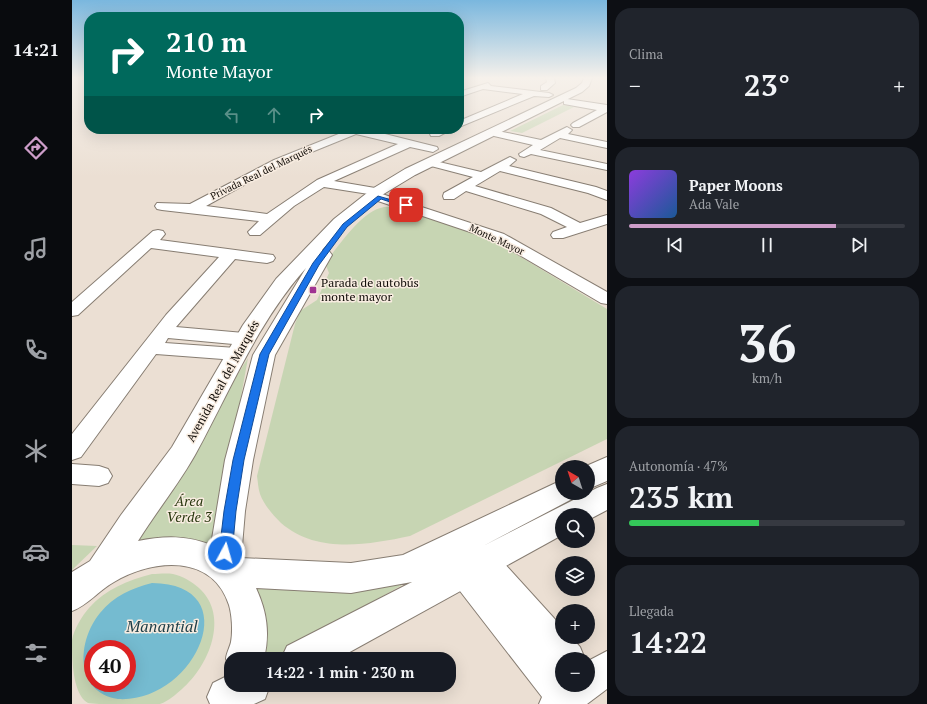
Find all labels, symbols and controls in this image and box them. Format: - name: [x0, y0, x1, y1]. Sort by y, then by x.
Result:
- text: 210 m: [166, 23, 247, 60]
- icon: right: [100, 28, 152, 80]
- text: 14:21: [13, 37, 59, 61]
- text: Clima: [629, 45, 663, 63]
- text: Monte Mayor: [166, 59, 273, 83]
- text: 23°: [744, 65, 790, 105]
- text: −: [629, 71, 641, 100]
- text: +: [893, 71, 905, 100]
- icon: left: [221, 104, 243, 126]
- icon: ahead: [263, 104, 285, 126]
- icon: right: [305, 104, 327, 126]
- icon: directions: [22, 134, 50, 162]
- street label: Privada Real del Marqués: [208, 142, 314, 203]
- text: Paper Moons: [689, 175, 783, 195]
- pin: [389, 188, 423, 222]
- icon: arrive: [395, 194, 417, 216]
- text: Ada Vale: [689, 195, 739, 213]
- street label: Monte Mayor: [467, 221, 527, 258]
- icon: previous: [664, 234, 686, 256]
- icon: pause: [756, 234, 778, 256]
- icon: next: [848, 234, 870, 256]
- icon: music: [22, 235, 50, 263]
- place label: Parada de autobús monte mayor: [321, 275, 419, 304]
- marker: Parada de autobús monte mayor: [308, 285, 318, 295]
- text: 36: [738, 308, 796, 377]
- street label: Avenida Real del Marqués: [183, 317, 262, 444]
- icon: phone: [22, 336, 50, 364]
- text: km/h: [752, 369, 782, 387]
- icon: climate: [22, 437, 50, 465]
- text: Autonomía · 47%: [629, 457, 728, 475]
- north arrow: [555, 460, 595, 500]
- map controls: [555, 460, 595, 692]
- text: 235 km: [629, 477, 733, 517]
- park label: Área Verde 3: [166, 491, 212, 526]
- button: search: [555, 508, 595, 548]
- position arrow: [204, 532, 246, 574]
- icon: car: [22, 538, 50, 566]
- button: layers: [555, 556, 595, 596]
- text: Llegada: [629, 602, 674, 620]
- button: +: [555, 604, 595, 644]
- water label: Manantial: [125, 615, 198, 637]
- text: 14:22: [629, 622, 707, 662]
- icon: filters: [22, 639, 50, 667]
- speed limit sign: 40: [84, 640, 136, 692]
- button: −: [555, 652, 595, 692]
- text: 14:22 · 1 min · 230 m: [266, 662, 414, 682]

